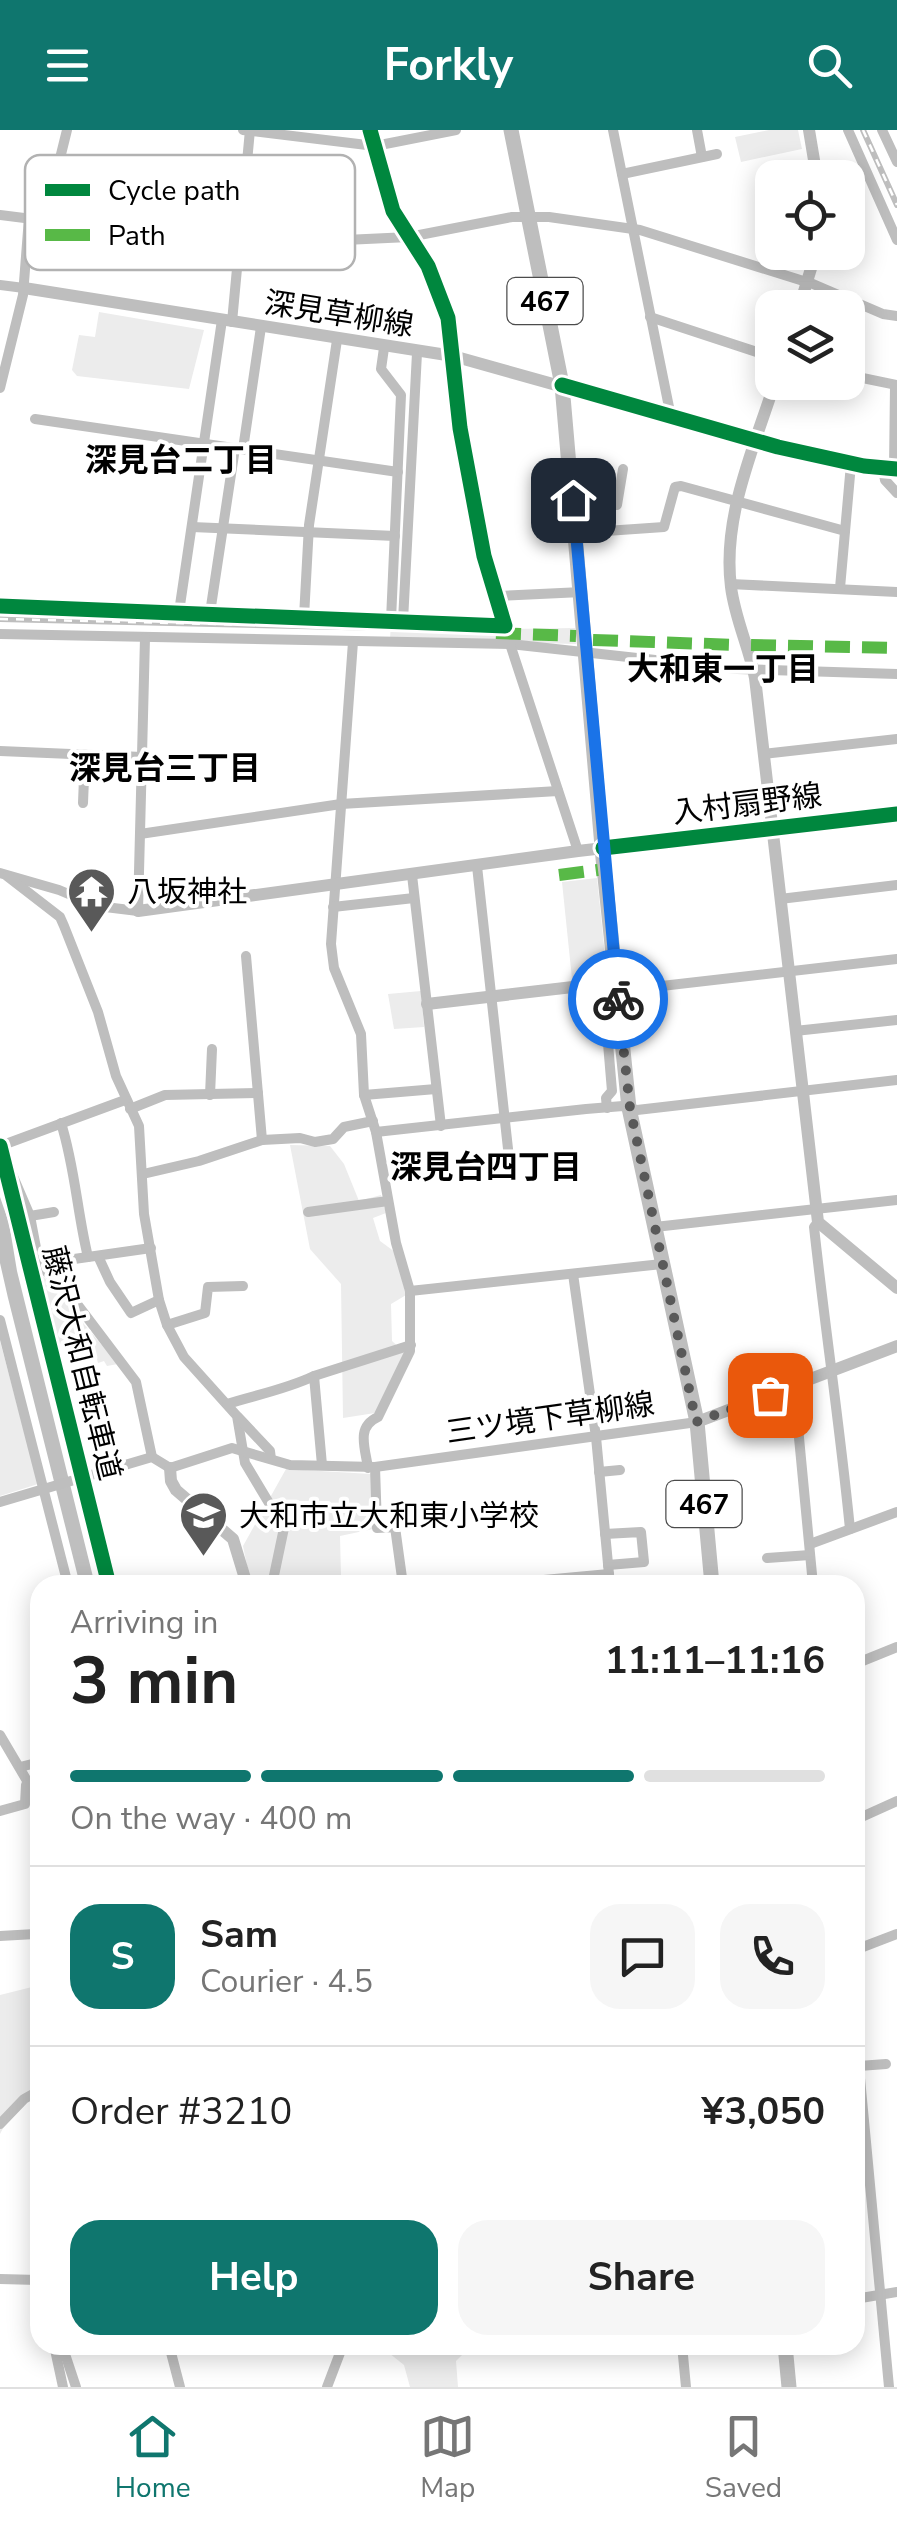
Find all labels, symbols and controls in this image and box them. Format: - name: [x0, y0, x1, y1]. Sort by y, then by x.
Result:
- text: Forkly: [384, 35, 513, 96]
- icon: menu: [40, 38, 95, 93]
- icon: search: [802, 38, 857, 93]
- legend: [25, 155, 355, 270]
- map controls: [755, 160, 865, 400]
- button: locate: [755, 160, 865, 270]
- text: Cycle path: [108, 172, 240, 210]
- text: Path: [108, 217, 166, 255]
- road number: 467: [508, 278, 582, 324]
- street label: 深見草柳線: [262, 283, 416, 346]
- button: layers: [755, 290, 865, 400]
- district label: 深見台二丁目: [85, 439, 277, 482]
- pin: [531, 458, 616, 543]
- icon: home: [546, 473, 601, 528]
- district label: 大和東一丁目: [627, 648, 819, 691]
- district label: 深見台三丁目: [69, 747, 261, 790]
- street label: 入村扇野線: [670, 775, 824, 834]
- temple icon: 八坂神社: [66, 866, 118, 934]
- place label: 八坂神社: [127, 872, 247, 913]
- courier: [568, 949, 668, 1049]
- icon: bike: [591, 972, 646, 1027]
- district label: 深見台四丁目: [390, 1146, 582, 1189]
- street label: 藤沢大和自転車道: [33, 1242, 130, 1485]
- pin: [728, 1353, 813, 1438]
- icon: bag: [743, 1368, 798, 1423]
- street label: 三ツ境下草柳線: [443, 1384, 657, 1453]
- road number: 467: [666, 1481, 742, 1527]
- school or university icon: 大和市立大和東小学校: [178, 1490, 230, 1558]
- place label: 大和市立大和東小学校: [239, 1496, 539, 1537]
- text: Arriving in: [70, 1601, 218, 1644]
- text: 11:11–11:16: [605, 1635, 825, 1686]
- text: 3 min: [70, 1637, 238, 1726]
- text: On the way · 400 m: [70, 1797, 352, 1840]
- button: chat: [590, 1904, 695, 2009]
- button: phone: [720, 1904, 825, 2009]
- text: Sam: [200, 1909, 278, 1960]
- text: S: [111, 1931, 134, 1982]
- text: Courier · 4.5: [200, 1960, 373, 2003]
- text: Order #3210: [70, 2086, 292, 2137]
- text: ¥3,050: [702, 2086, 825, 2137]
- button: Help: [70, 2220, 438, 2335]
- button: Share: [458, 2220, 825, 2335]
- tab: Home: [115, 2409, 191, 2507]
- tab: Map: [420, 2409, 475, 2507]
- tab: Saved: [705, 2409, 782, 2507]

